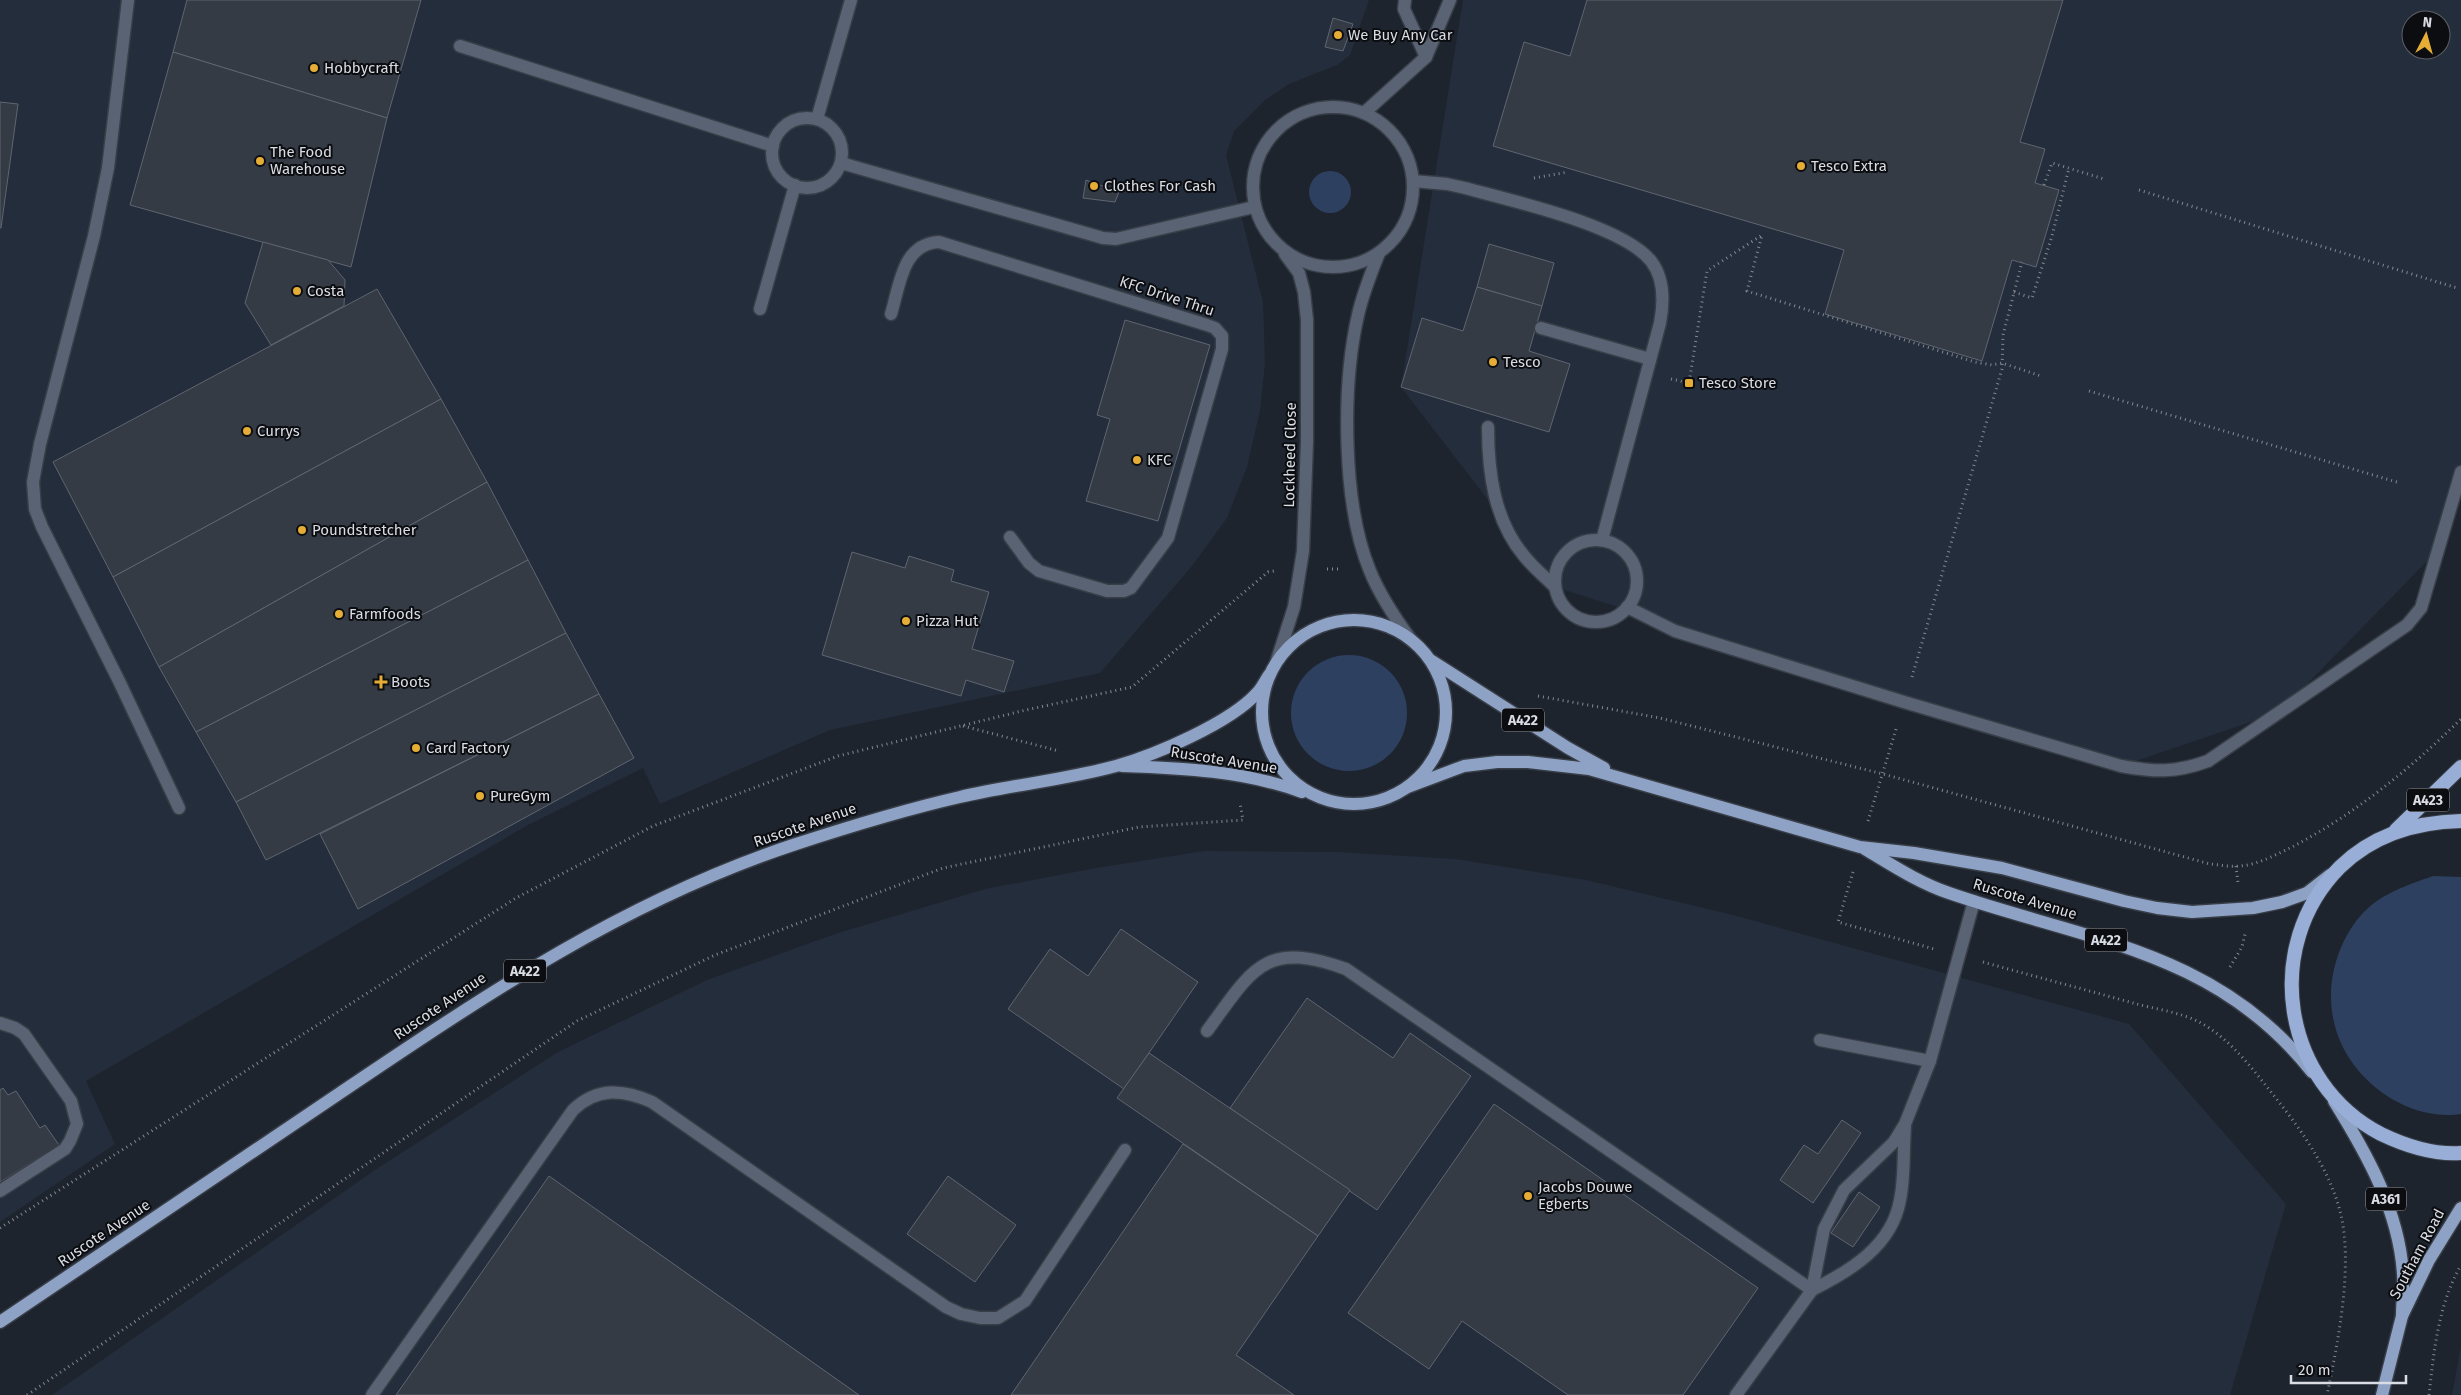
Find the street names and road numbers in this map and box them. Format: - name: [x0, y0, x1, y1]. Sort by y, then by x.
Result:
- street label: KFC Drive Thru: [1117, 272, 1217, 320]
- street label: Lockheed Close: [1280, 402, 1300, 508]
- road number: A422: [1502, 708, 1544, 732]
- street label: Ruscote Avenue: [1169, 743, 1279, 777]
- road number: A423: [2407, 788, 2449, 812]
- street label: Ruscote Avenue: [751, 799, 859, 851]
- street label: Ruscote Avenue: [1971, 875, 2079, 923]
- road number: A422: [2085, 928, 2127, 952]
- road number: A422: [504, 959, 546, 982]
- street label: Ruscote Avenue: [390, 968, 490, 1044]
- road number: A361: [2366, 1188, 2406, 1210]
- street label: Ruscote Avenue: [54, 1195, 154, 1271]
- street label: Southam Road: [2386, 1206, 2448, 1302]

